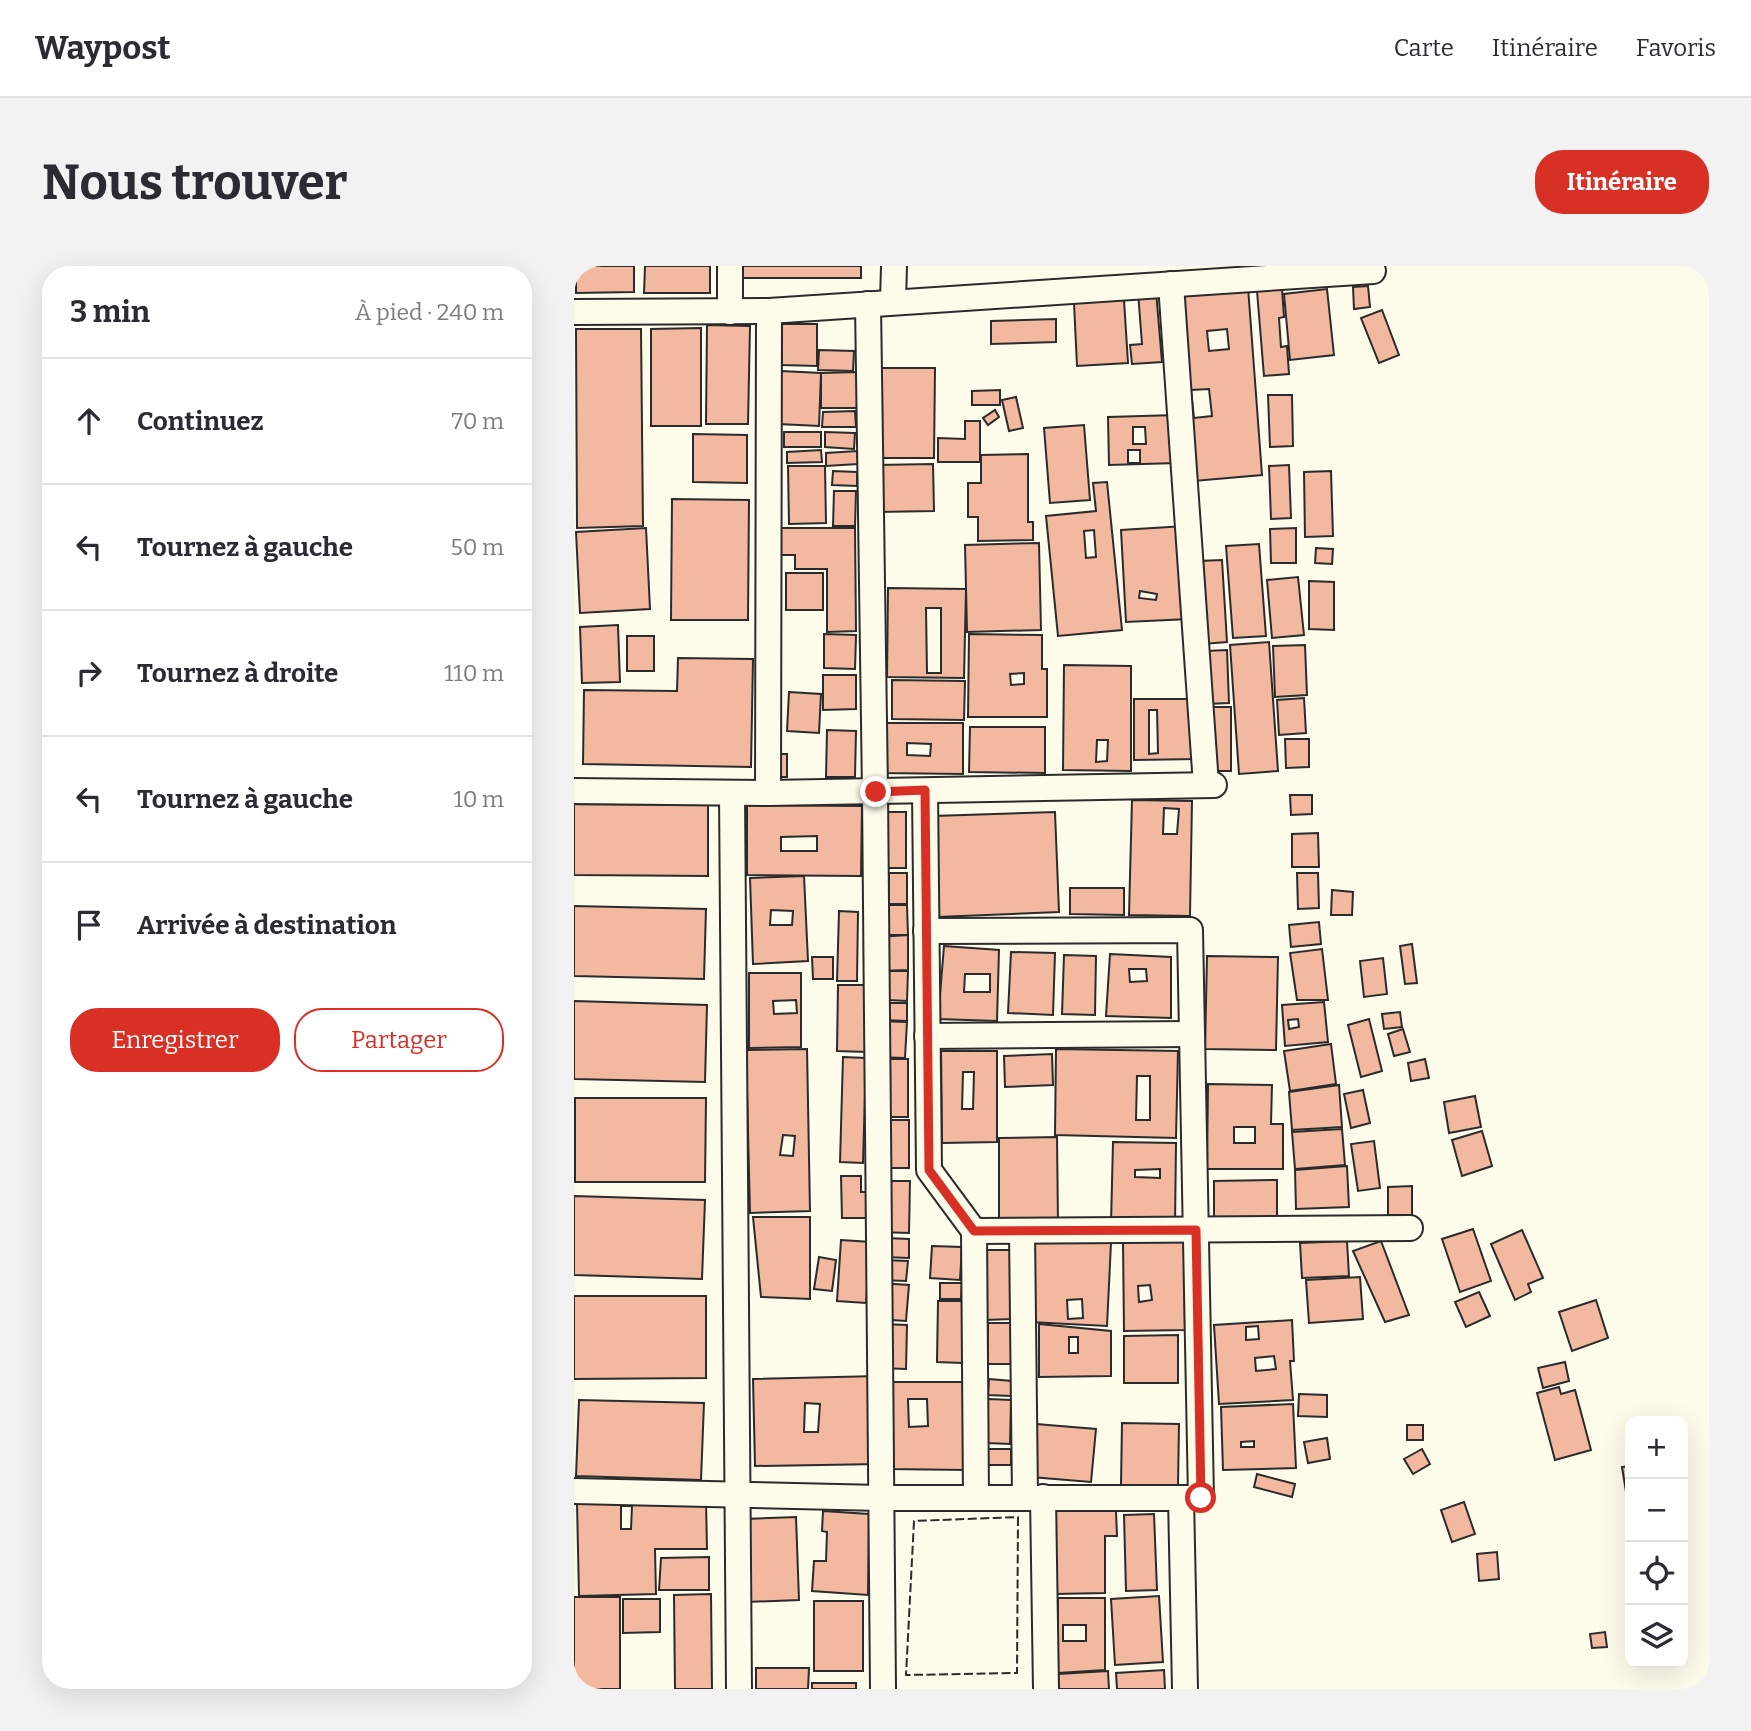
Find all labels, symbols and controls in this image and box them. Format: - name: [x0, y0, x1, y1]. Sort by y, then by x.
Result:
- text: Waypost: [35, 28, 171, 68]
- text: Carte: [1394, 34, 1454, 62]
- text: Itinéraire: [1492, 34, 1598, 62]
- text: Favoris: [1636, 34, 1716, 62]
- button: Itinéraire: [1535, 150, 1709, 214]
- text: Nous trouver: [42, 153, 348, 212]
- text: 3 min: [70, 294, 150, 330]
- text: À pied · 240 m: [355, 298, 504, 326]
- icon: ahead: [70, 402, 108, 440]
- text: Continuez: [137, 406, 264, 437]
- text: 70 m: [452, 407, 504, 435]
- icon: left: [70, 528, 108, 566]
- text: Tournez à gauche: [137, 532, 353, 563]
- text: 50 m: [450, 533, 504, 561]
- icon: right: [70, 654, 108, 692]
- text: Tournez à droite: [137, 658, 338, 689]
- text: 110 m: [444, 659, 504, 687]
- route end: [860, 776, 891, 807]
- icon: left: [70, 780, 108, 818]
- text: Tournez à gauche: [137, 784, 353, 815]
- text: 10 m: [453, 785, 504, 813]
- icon: arrive: [70, 906, 108, 944]
- text: Arrivée à destination: [137, 910, 396, 941]
- button: Enregistrer: [70, 1008, 280, 1072]
- button: Partager: [294, 1008, 504, 1072]
- map controls: [1625, 1416, 1688, 1668]
- button: +: [1625, 1416, 1688, 1479]
- button: −: [1625, 1479, 1688, 1542]
- route start: [1185, 1482, 1216, 1513]
- button: locate: [1625, 1542, 1688, 1605]
- button: layers: [1625, 1605, 1688, 1668]

